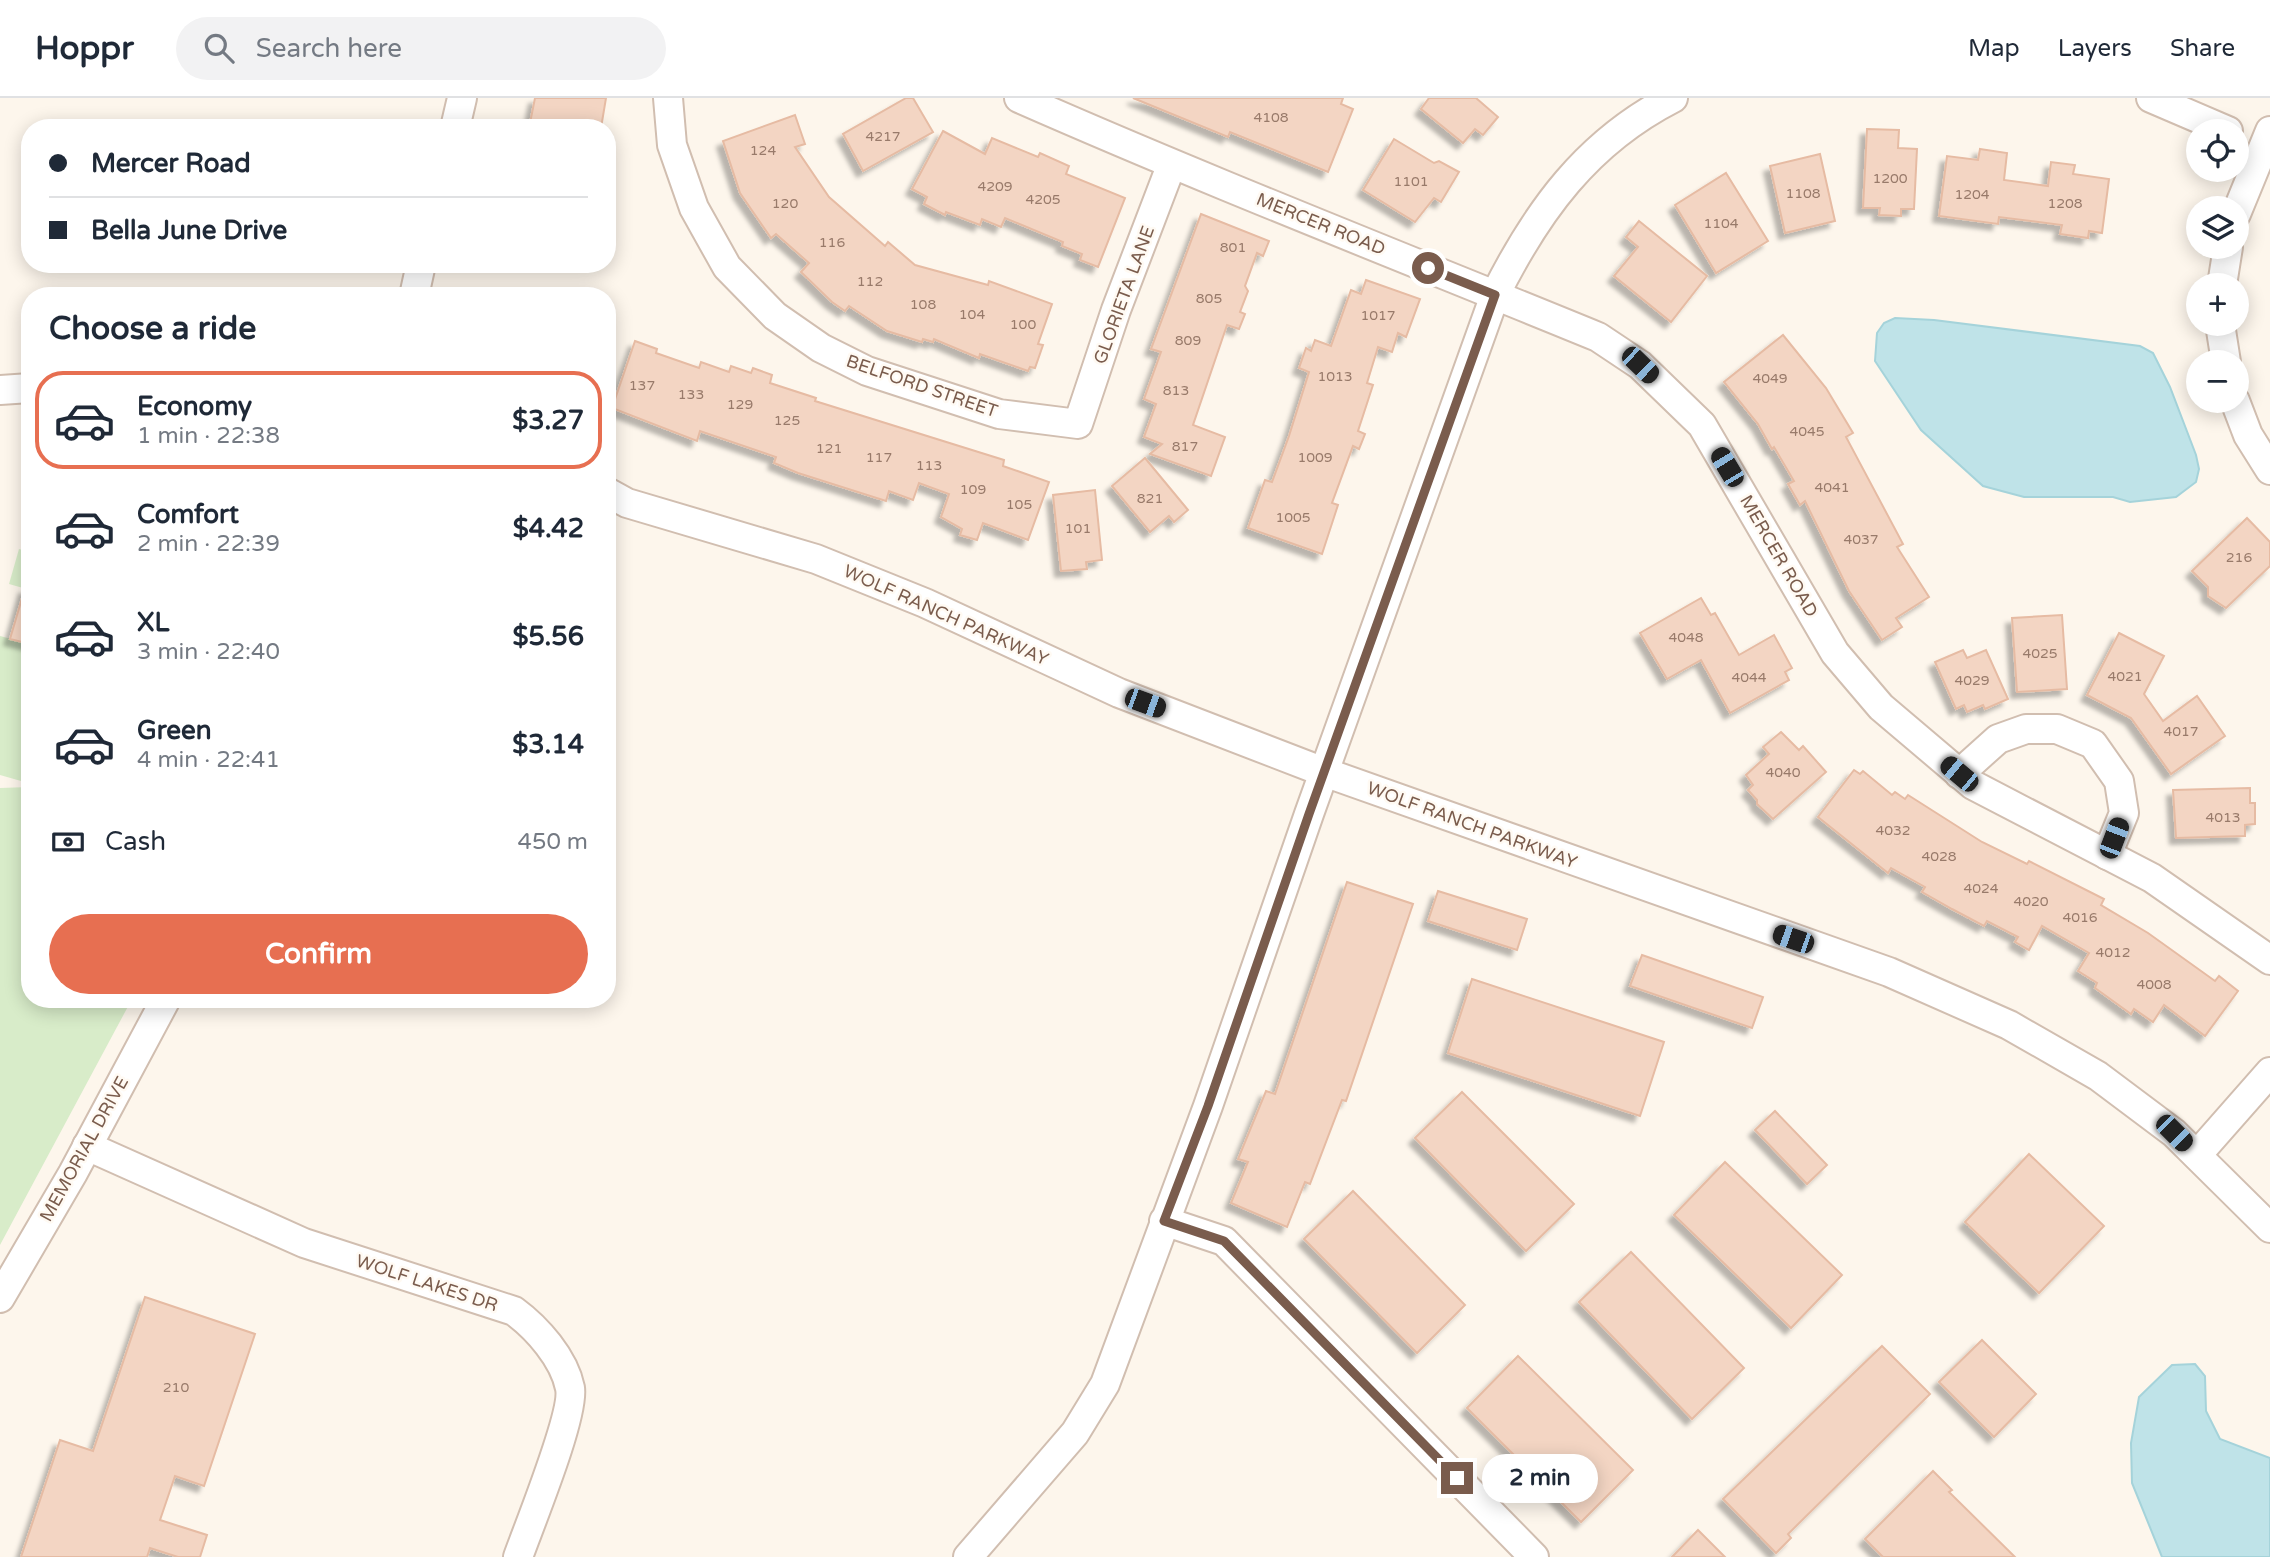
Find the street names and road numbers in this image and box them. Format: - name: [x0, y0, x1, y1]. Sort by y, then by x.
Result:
- street label: MERCER ROAD: [1253, 188, 1389, 260]
- street label: GLORIETA LANE: [1089, 223, 1159, 367]
- street label: BELFORD STREET: [843, 350, 1001, 422]
- street label: MERCER ROAD: [1735, 491, 1823, 621]
- street label: WOLF RANCH PARKWAY: [840, 560, 1052, 670]
- street label: WOLF RANCH PARKWAY: [1364, 777, 1581, 873]
- street label: MEMORIAL DRIVE: [35, 1072, 133, 1226]
- street label: WOLF LAKES DR: [353, 1250, 501, 1316]

